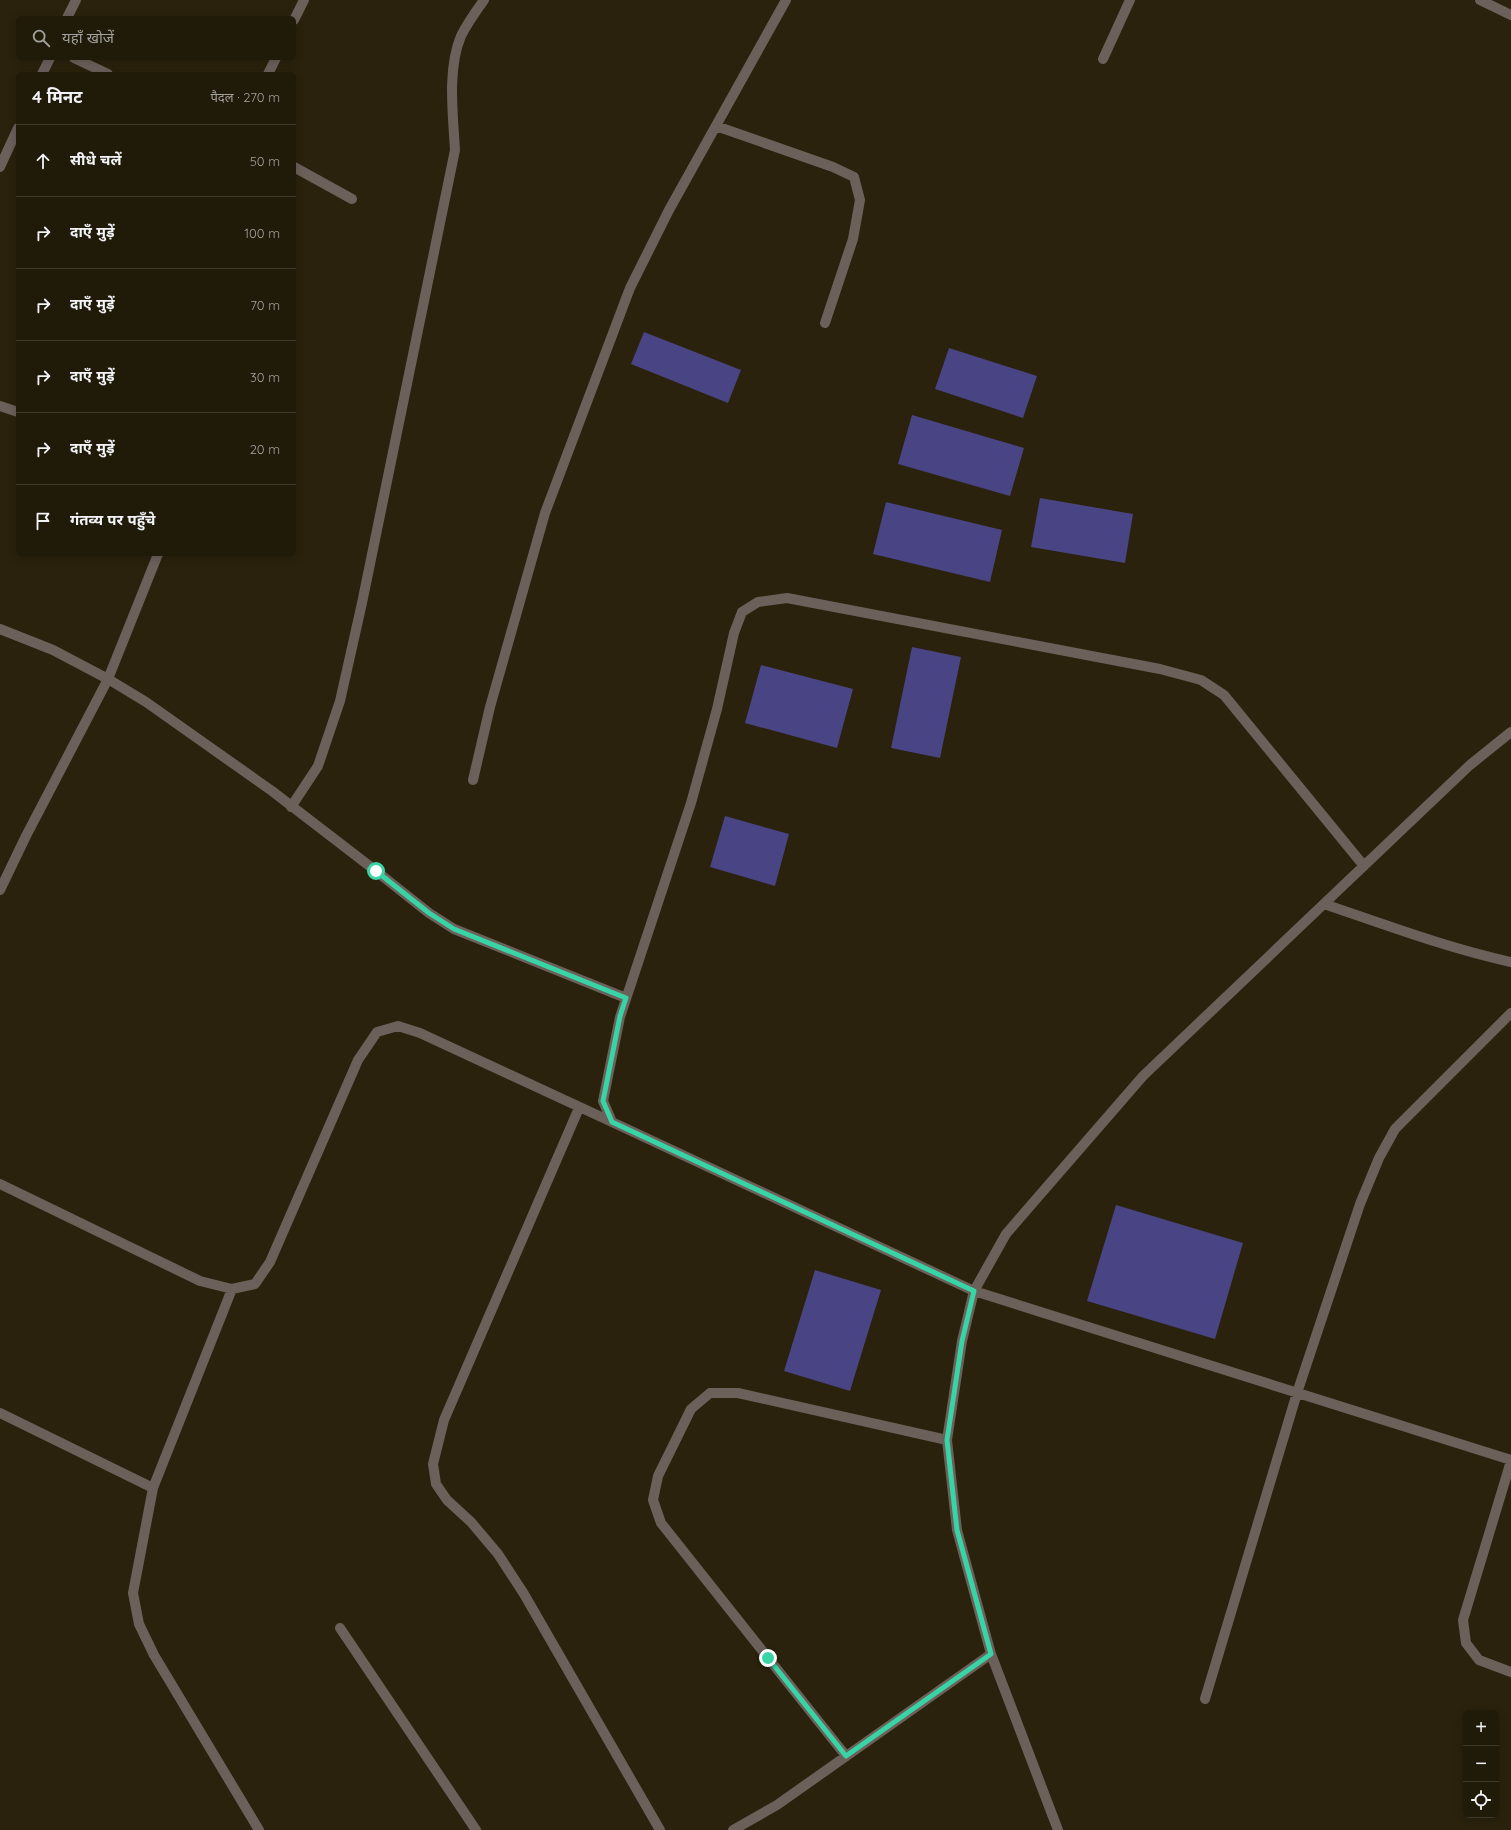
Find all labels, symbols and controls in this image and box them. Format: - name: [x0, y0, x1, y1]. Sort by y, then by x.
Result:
- search box: [16, 16, 296, 60]
- icon: search: [30, 27, 52, 49]
- text: यहाँ खोजें: [62, 28, 114, 47]
- text: 4 मिनट: [32, 86, 82, 107]
- text: पैदल · 270 m: [210, 89, 280, 105]
- icon: ahead: [32, 150, 54, 172]
- text: सीधे चलें: [70, 150, 121, 169]
- text: 50 m: [250, 153, 280, 169]
- icon: right: [32, 222, 54, 244]
- text: दाएँ मुड़ें: [70, 222, 114, 241]
- text: 100 m: [244, 225, 280, 241]
- icon: right: [32, 294, 54, 316]
- text: दाएँ मुड़ें: [70, 294, 114, 313]
- text: 70 m: [250, 297, 280, 313]
- icon: right: [32, 366, 54, 388]
- text: दाएँ मुड़ें: [70, 366, 114, 385]
- text: 30 m: [250, 369, 280, 385]
- icon: right: [32, 438, 54, 460]
- text: दाएँ मुड़ें: [70, 438, 114, 457]
- text: 20 m: [250, 441, 280, 457]
- icon: arrive: [32, 510, 54, 532]
- text: गंतव्य पर पहुँचे: [70, 510, 156, 529]
- route start: [367, 862, 385, 880]
- route end: [759, 1649, 777, 1667]
- map controls: [1463, 1710, 1499, 1818]
- button: +: [1463, 1710, 1499, 1746]
- button: −: [1463, 1746, 1499, 1782]
- button: locate: [1463, 1782, 1499, 1818]

